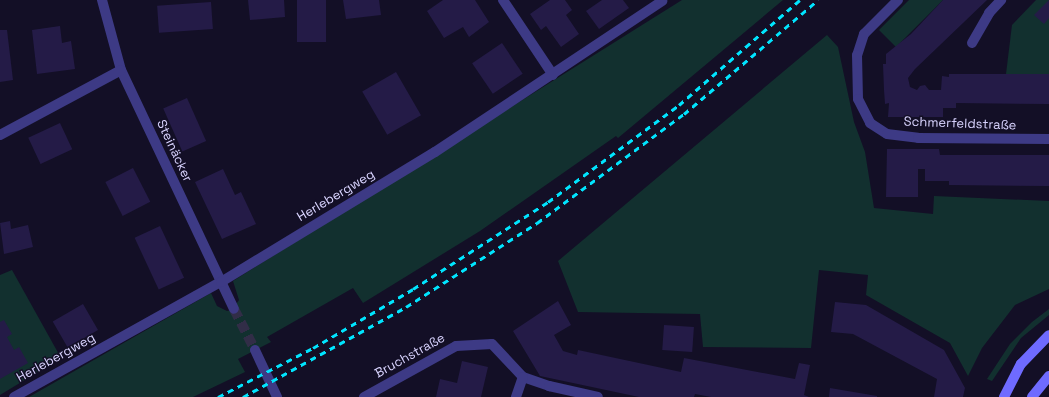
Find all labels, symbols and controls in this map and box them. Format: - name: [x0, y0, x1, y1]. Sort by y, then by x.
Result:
- street label: Schmerfeldstraße: [903, 114, 1017, 134]
- street label: Steinäcker: [153, 117, 195, 185]
- street label: Herlebergweg: [295, 167, 377, 225]
- street label: Herlebergweg: [14, 330, 98, 386]
- street label: Bruchstraße: [372, 330, 448, 382]

